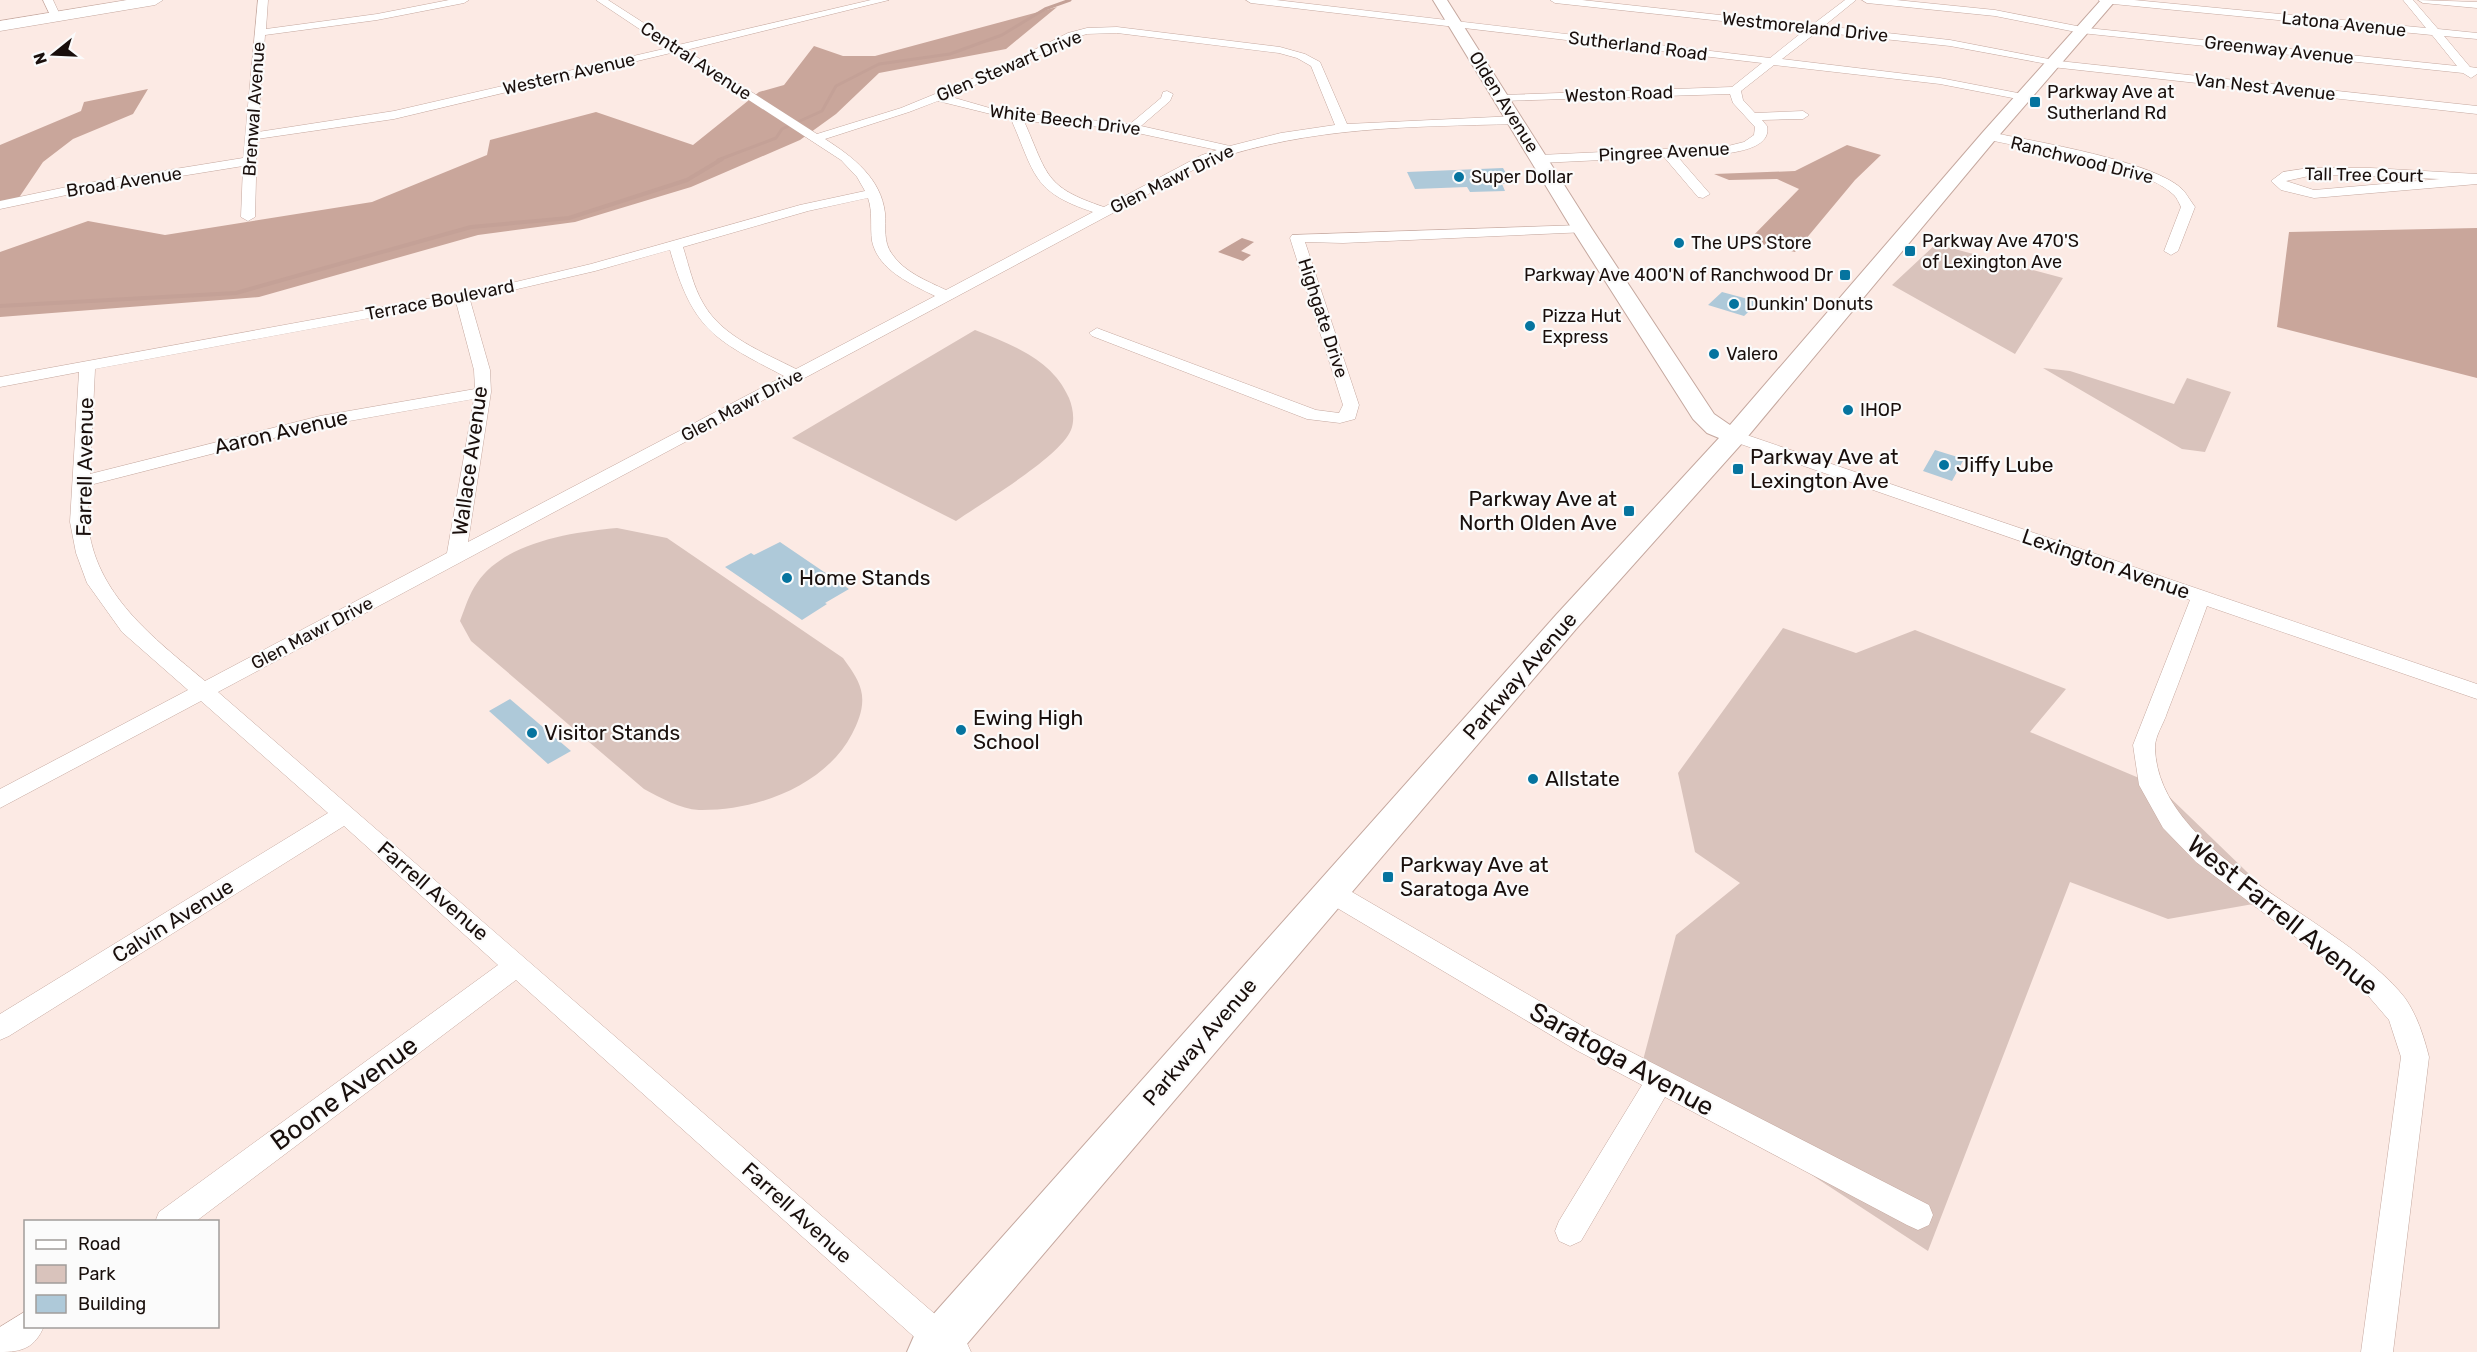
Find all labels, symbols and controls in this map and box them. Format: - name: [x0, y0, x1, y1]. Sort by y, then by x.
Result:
- street label: Westmoreland Drive: [1721, 7, 1889, 47]
- street label: Latona Avenue: [2281, 7, 2407, 41]
- street label: Central Avenue: [636, 17, 756, 105]
- north arrow: [24, 24, 84, 84]
- street label: Glen Stewart Drive: [933, 25, 1085, 107]
- street label: Sutherland Road: [1567, 27, 1709, 65]
- street label: Greenway Avenue: [2203, 31, 2355, 69]
- street label: Brenwal Avenue: [238, 41, 270, 177]
- street label: Olden Avenue: [1464, 47, 1544, 157]
- street label: Western Avenue: [501, 48, 637, 100]
- text: N: [29, 50, 51, 67]
- street label: Van Nest Avenue: [2193, 69, 2337, 105]
- street label: Weston Road: [1564, 81, 1674, 107]
- place label: Parkway Ave at Sutherland Rd: [2047, 81, 2174, 124]
- marker: Parkway Ave at Sutherland Rd: [2028, 95, 2042, 109]
- street label: White Beech Drive: [988, 100, 1142, 140]
- street label: Ranchwood Drive: [2008, 132, 2156, 188]
- street label: Pingree Avenue: [1598, 138, 1730, 166]
- street label: Glen Mawr Drive: [1107, 140, 1237, 218]
- street label: Broad Avenue: [65, 162, 183, 202]
- street label: Tall Tree Court: [2304, 163, 2424, 187]
- place label: Super Dollar: [1471, 166, 1573, 188]
- marker: Super Dollar: [1452, 170, 1466, 184]
- place label: Parkway Ave 470'S of Lexington Ave: [1922, 230, 2079, 273]
- place label: The UPS Store: [1691, 232, 1812, 254]
- marker: The UPS Store: [1672, 236, 1686, 250]
- marker: Parkway Ave 470'S of Lexington Ave: [1903, 244, 1917, 258]
- street label: Highgate Drive: [1293, 255, 1353, 381]
- place label: Parkway Ave 400'N of Ranchwood Dr: [1524, 264, 1833, 286]
- marker: Parkway Ave 400'N of Ranchwood Dr: [1838, 268, 1852, 282]
- street label: Terrace Boulevard: [364, 275, 516, 325]
- place label: Dunkin' Donuts: [1746, 293, 1873, 315]
- marker: Dunkin' Donuts: [1727, 297, 1741, 311]
- place label: Pizza Hut Express: [1542, 305, 1621, 348]
- marker: Pizza Hut Express: [1523, 319, 1537, 333]
- place label: Valero: [1726, 343, 1778, 365]
- marker: Valero: [1707, 347, 1721, 361]
- street label: Glen Mawr Drive: [677, 364, 807, 446]
- street label: Wallace Avenue: [447, 384, 492, 538]
- street label: Farrell Avenue: [71, 397, 98, 537]
- place label: IHOP: [1860, 399, 1902, 421]
- marker: IHOP: [1841, 403, 1855, 417]
- street label: Aaron Avenue: [212, 404, 350, 459]
- place label: Parkway Ave at Lexington Ave: [1750, 444, 1898, 493]
- place label: Jiffy Lube: [1956, 452, 2053, 477]
- marker: Jiffy Lube: [1937, 458, 1951, 472]
- marker: Parkway Ave at Lexington Ave: [1731, 462, 1745, 476]
- place label: Parkway Ave at North Olden Ave: [1459, 486, 1617, 535]
- marker: Parkway Ave at North Olden Ave: [1622, 504, 1636, 518]
- street label: Lexington Avenue: [2019, 523, 2193, 604]
- place label: Home Stands: [799, 565, 930, 590]
- marker: Home Stands: [780, 571, 794, 585]
- street label: Glen Mawr Drive: [247, 592, 377, 674]
- street label: Parkway Avenue: [1457, 607, 1582, 745]
- place label: Ewing High School: [973, 705, 1083, 754]
- place label: Visitor Stands: [544, 720, 680, 745]
- marker: Ewing High School: [954, 723, 968, 737]
- marker: Visitor Stands: [525, 726, 539, 740]
- place label: Allstate: [1545, 766, 1620, 791]
- marker: Allstate: [1526, 772, 1540, 786]
- street label: West Farrell Avenue: [2181, 829, 2384, 1002]
- street label: Farrell Avenue: [373, 836, 494, 946]
- place label: Parkway Ave at Saratoga Ave: [1400, 852, 1548, 901]
- marker: Parkway Ave at Saratoga Ave: [1381, 870, 1395, 884]
- street label: Calvin Avenue: [107, 873, 238, 968]
- street label: Parkway Avenue: [1137, 973, 1262, 1111]
- street label: Saratoga Avenue: [1524, 996, 1719, 1123]
- street label: Boone Avenue: [265, 1030, 424, 1157]
- street label: Farrell Avenue: [737, 1157, 857, 1268]
- legend: [24, 1220, 219, 1328]
- text: Road: [78, 1233, 121, 1255]
- text: Park: [78, 1263, 116, 1285]
- text: Building: [78, 1293, 146, 1315]

